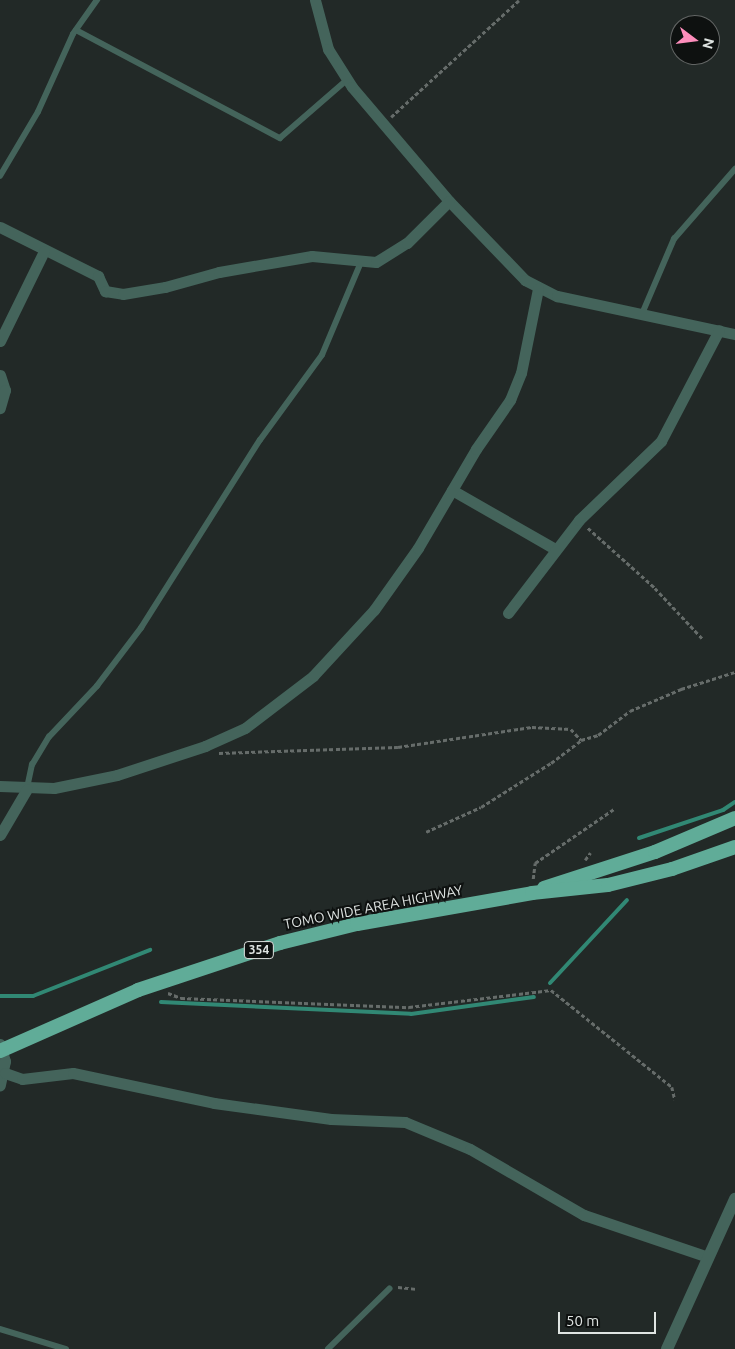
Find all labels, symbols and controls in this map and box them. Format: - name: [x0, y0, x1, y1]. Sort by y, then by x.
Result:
- north arrow: [670, 15, 720, 65]
- text: N: [699, 36, 718, 51]
- street label: TOMO WIDE AREA HIGHWAY: [282, 881, 464, 933]
- road number: 354: [243, 940, 275, 960]
- scale bar: [560, 1302, 658, 1334]
- text: 50 m: [566, 1312, 599, 1329]

